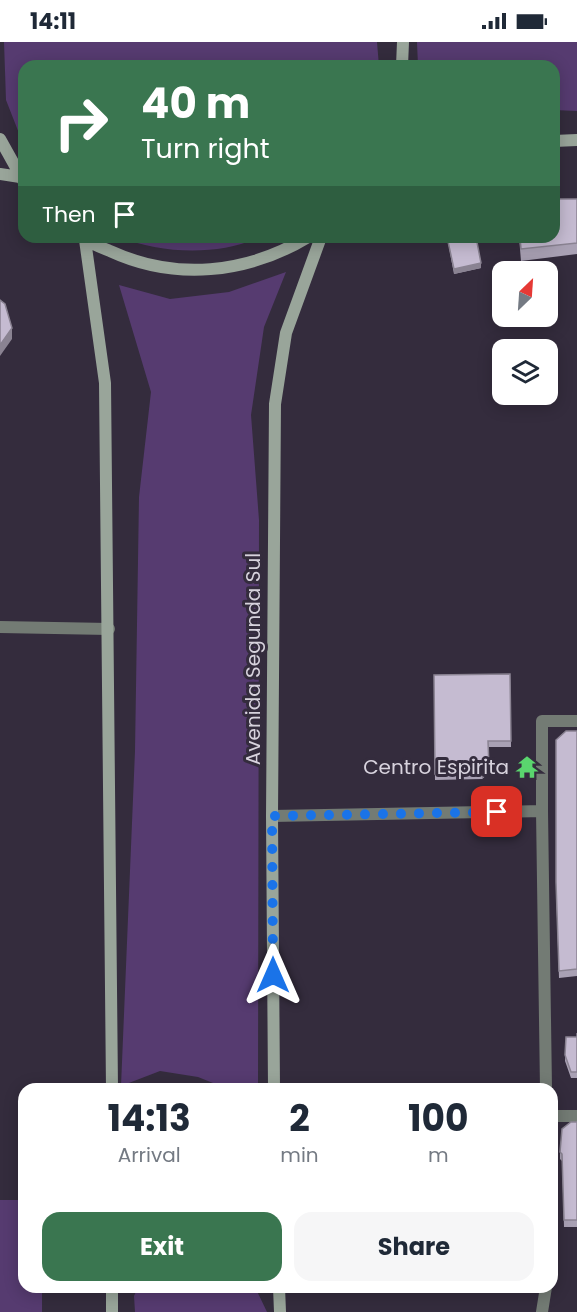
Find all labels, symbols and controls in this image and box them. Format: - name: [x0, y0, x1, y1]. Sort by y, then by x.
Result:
- text: 14:11: [30, 6, 76, 37]
- text: 40 m: [141, 74, 250, 133]
- icon: right: [42, 84, 120, 162]
- text: Turn right: [141, 130, 270, 167]
- icon: arrive: [108, 198, 141, 231]
- text: Then: [42, 199, 96, 230]
- north arrow: [492, 261, 558, 327]
- map controls: [492, 261, 558, 405]
- button: layers: [492, 339, 558, 405]
- street label: Avenida Segunda Sul: [239, 553, 267, 765]
- place label: Centro Espirita: [363, 753, 509, 781]
- temple icon: Centro Espirita: [514, 754, 540, 780]
- pin: [471, 786, 522, 837]
- icon: arrive: [480, 795, 513, 828]
- position arrow: [241, 943, 305, 1007]
- text: 14:13: [107, 1093, 191, 1144]
- text: 2: [289, 1093, 310, 1144]
- text: 100: [408, 1093, 469, 1144]
- text: Arrival: [118, 1141, 181, 1169]
- text: min: [280, 1141, 319, 1169]
- text: m: [428, 1141, 449, 1169]
- button: Exit: [42, 1212, 282, 1281]
- button: Share: [294, 1212, 534, 1281]

